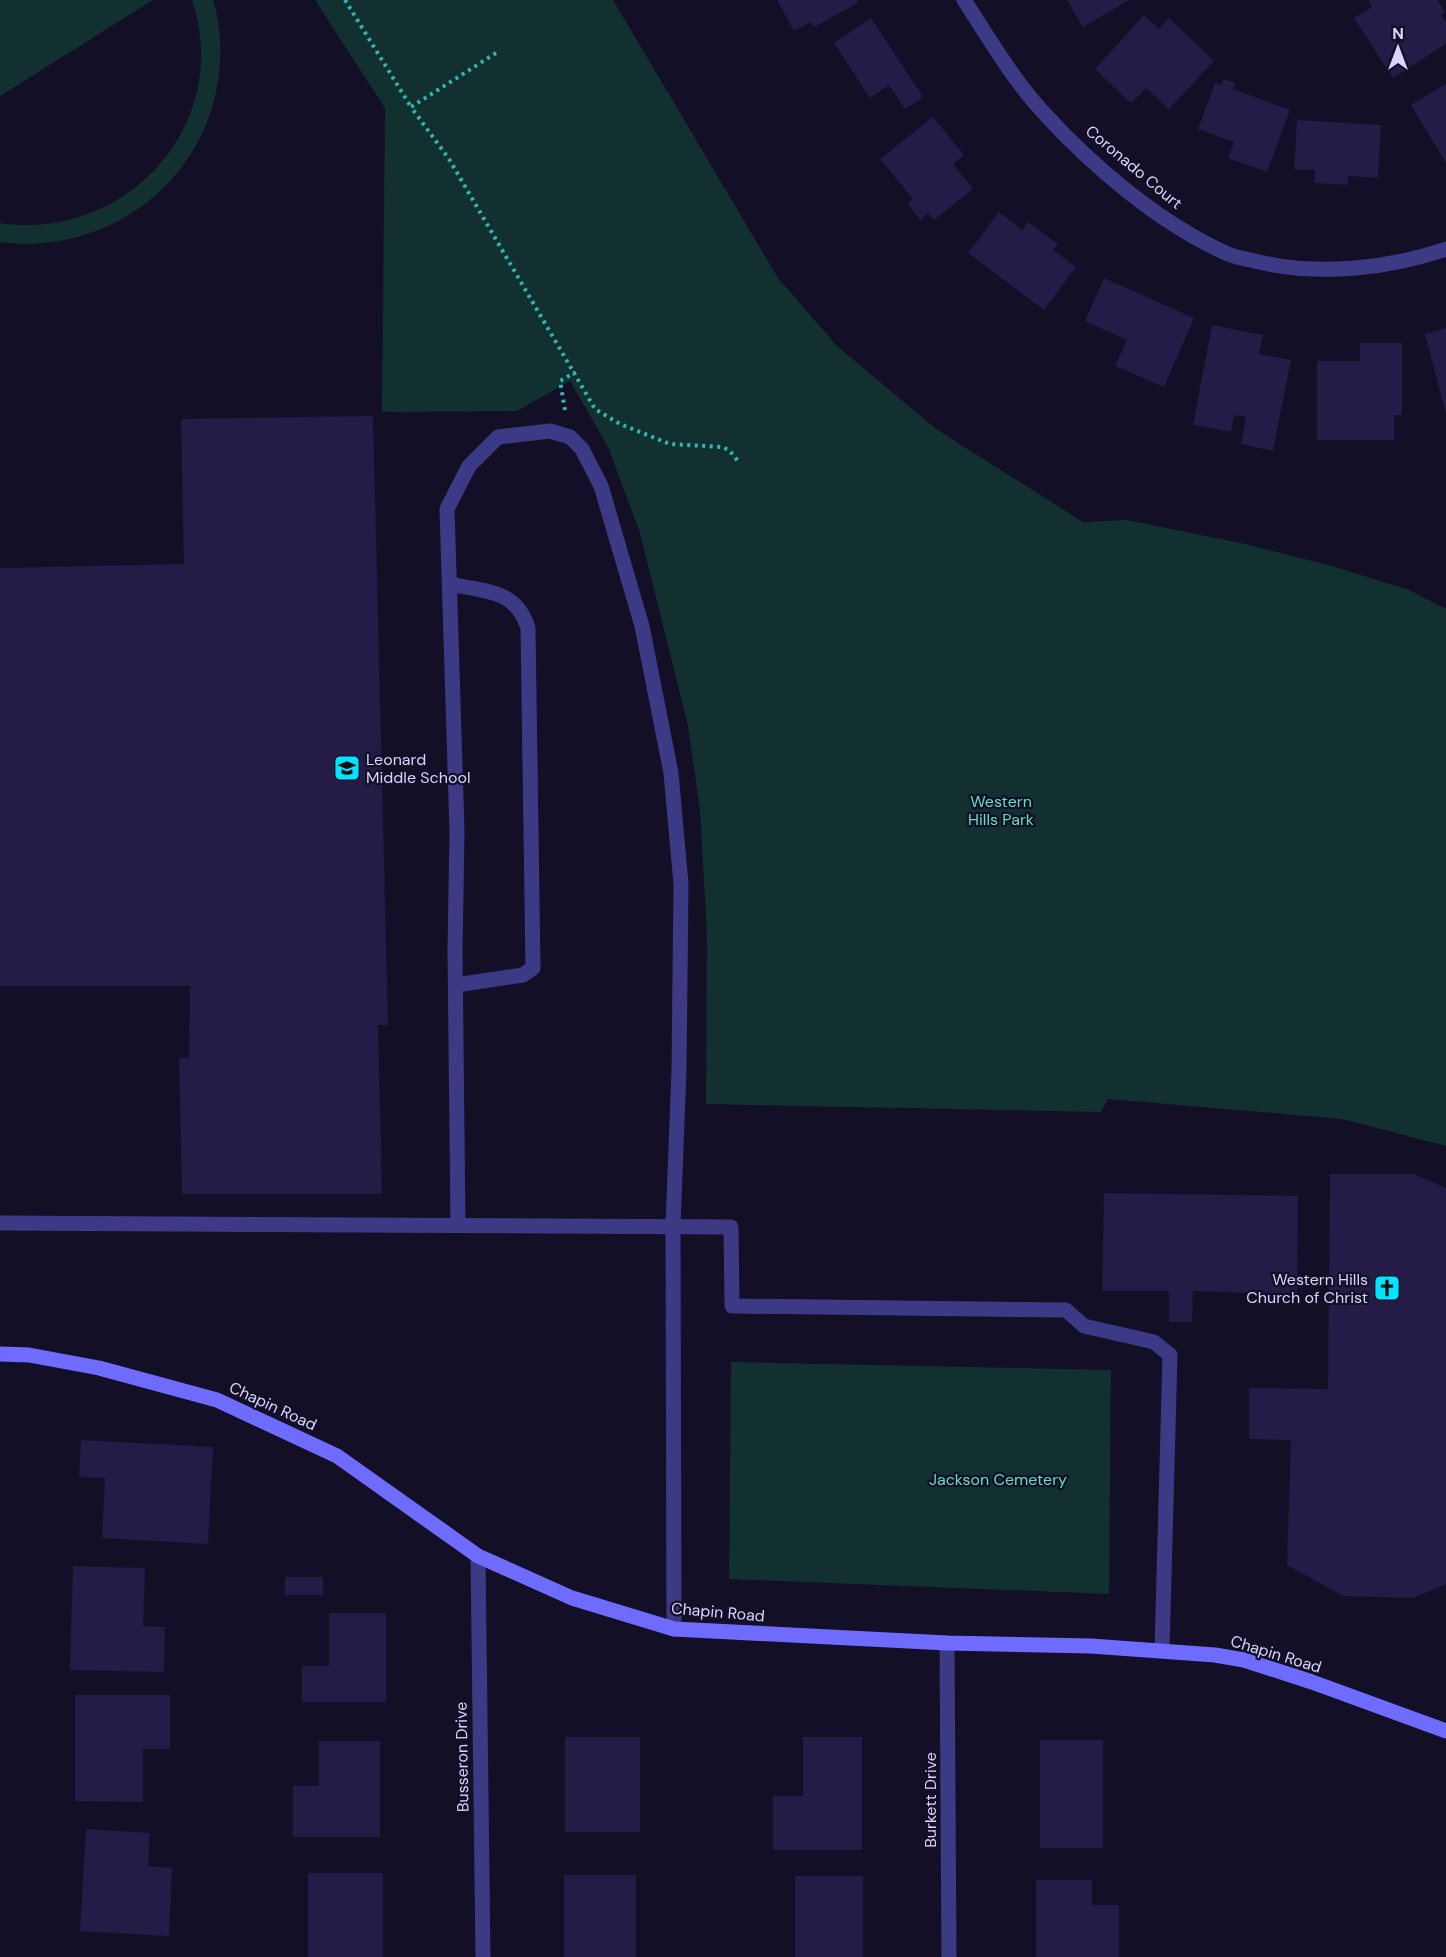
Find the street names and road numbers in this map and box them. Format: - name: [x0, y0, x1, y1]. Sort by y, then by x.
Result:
- street label: Coronado Court: [1081, 120, 1187, 214]
- street label: Chapin Road: [226, 1377, 320, 1435]
- street label: Chapin Road: [670, 1597, 766, 1627]
- street label: Chapin Road: [1228, 1630, 1324, 1678]
- street label: Busseron Drive: [451, 1702, 473, 1812]
- street label: Burkett Drive: [920, 1752, 941, 1848]

